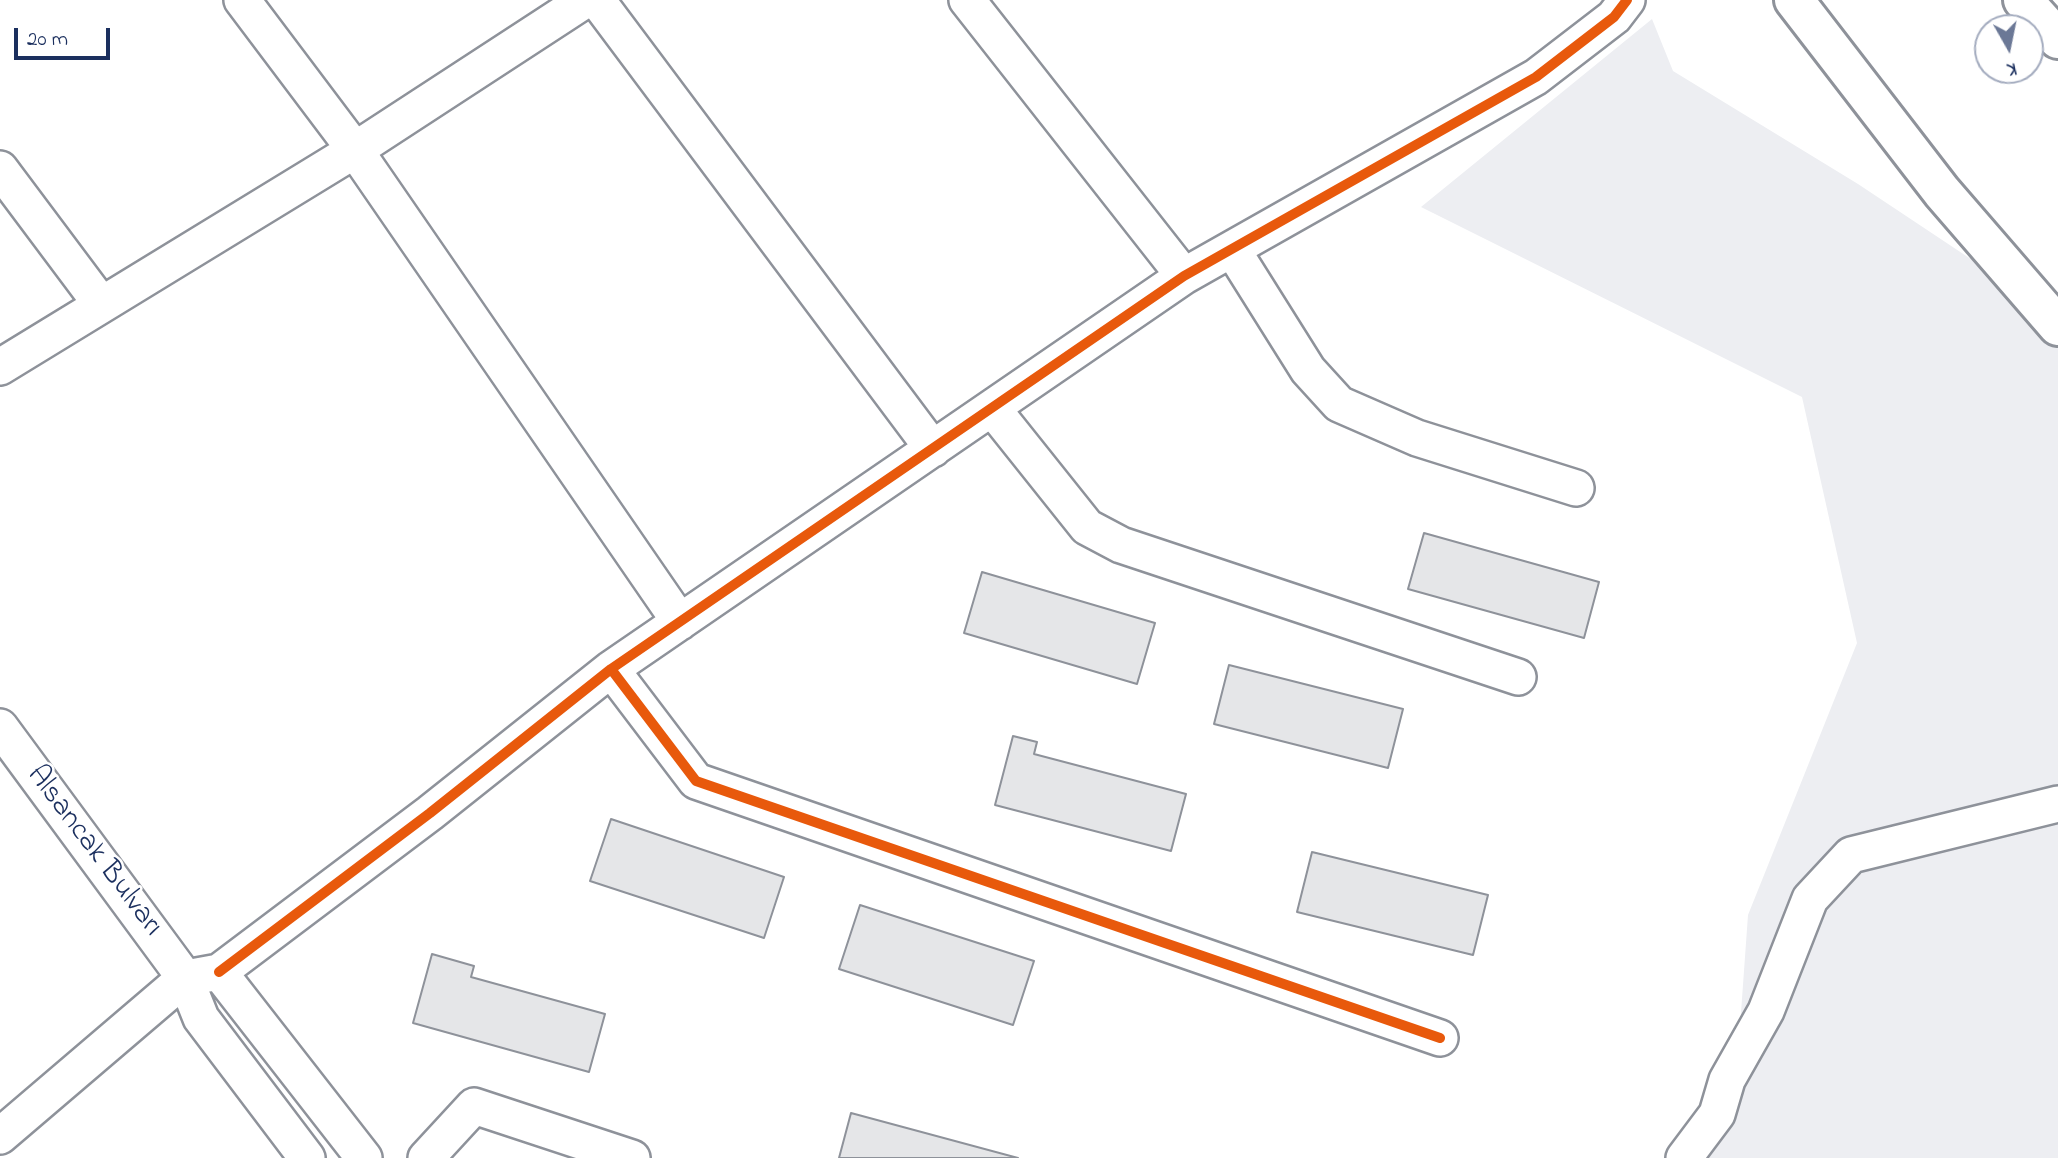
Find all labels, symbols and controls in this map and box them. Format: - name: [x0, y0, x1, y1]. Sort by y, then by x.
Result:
- scale bar: [18, 14, 114, 58]
- north arrow: [1974, 14, 2044, 84]
- text: 20 m: [27, 25, 68, 55]
- text: K: [2005, 54, 2019, 82]
- street label: Alsancak Bulvarı: [17, 759, 169, 945]

